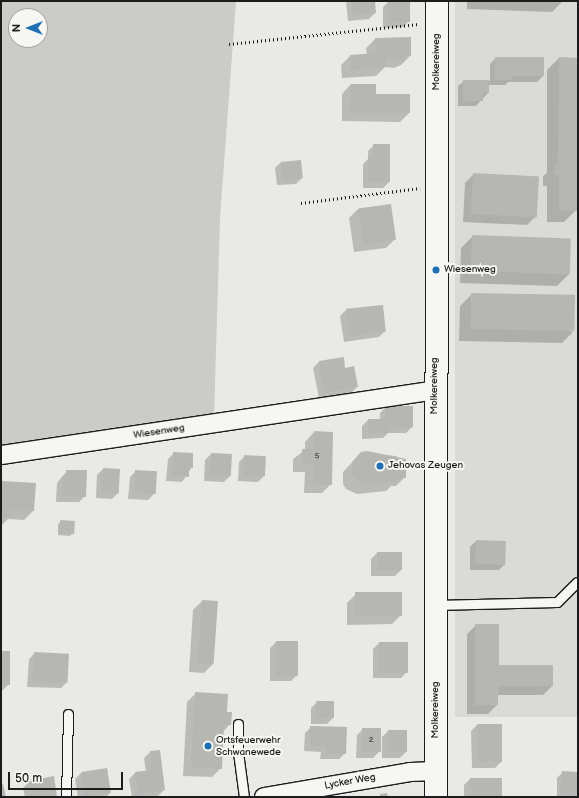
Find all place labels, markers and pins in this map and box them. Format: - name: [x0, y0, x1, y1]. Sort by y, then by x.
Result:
- place label: Wiesenweg: [444, 264, 496, 276]
- marker: Wiesenweg: [431, 265, 441, 275]
- place label: Jehovas Zeugen: [388, 460, 463, 472]
- marker: Jehovas Zeugen: [375, 461, 385, 471]
- place label: Ortsfeuerwehr Schwanewede: [216, 734, 281, 758]
- marker: Ortsfeuerwehr Schwanewede: [203, 741, 213, 751]

